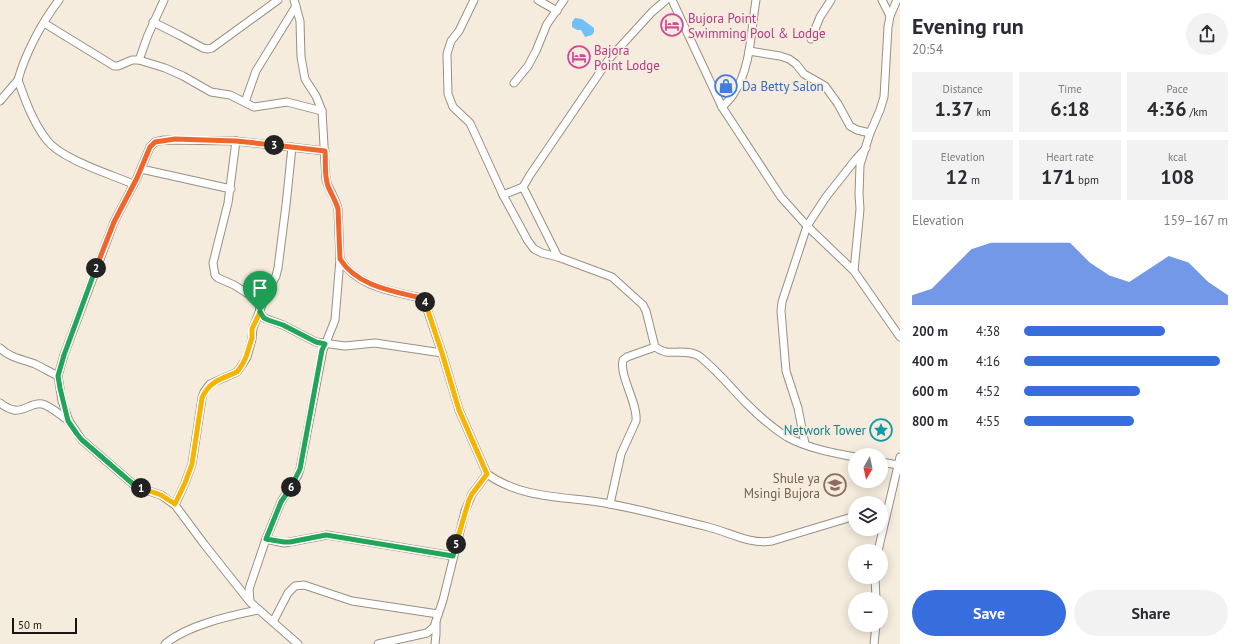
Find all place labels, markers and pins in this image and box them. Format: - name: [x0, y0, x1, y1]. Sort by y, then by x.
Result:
- place label: Bujora Point Swimming Pool & Lodge: [688, 10, 826, 42]
- hotel icon: Bujora Point Swimming Pool & Lodge: [659, 12, 685, 38]
- place label: Bajora Point Lodge: [594, 42, 660, 74]
- hotel icon: Bajora Point Lodge: [566, 44, 592, 70]
- shop icon: Da Betty Salon: [713, 73, 739, 99]
- place label: Da Betty Salon: [742, 78, 824, 95]
- pin: 3: [264, 135, 284, 155]
- pin: 2: [86, 258, 106, 278]
- pin: [243, 271, 277, 312]
- pin: 4: [415, 292, 435, 312]
- place icon: Network Tower: [868, 417, 894, 443]
- place label: Network Tower: [784, 422, 867, 439]
- place label: Shule ya Msingi Bujora: [744, 470, 820, 502]
- school or university icon: Shule ya Msingi Bujora: [822, 472, 848, 498]
- pin: 6: [281, 477, 301, 497]
- pin: 1: [131, 478, 151, 498]
- pin: 5: [446, 534, 466, 554]

